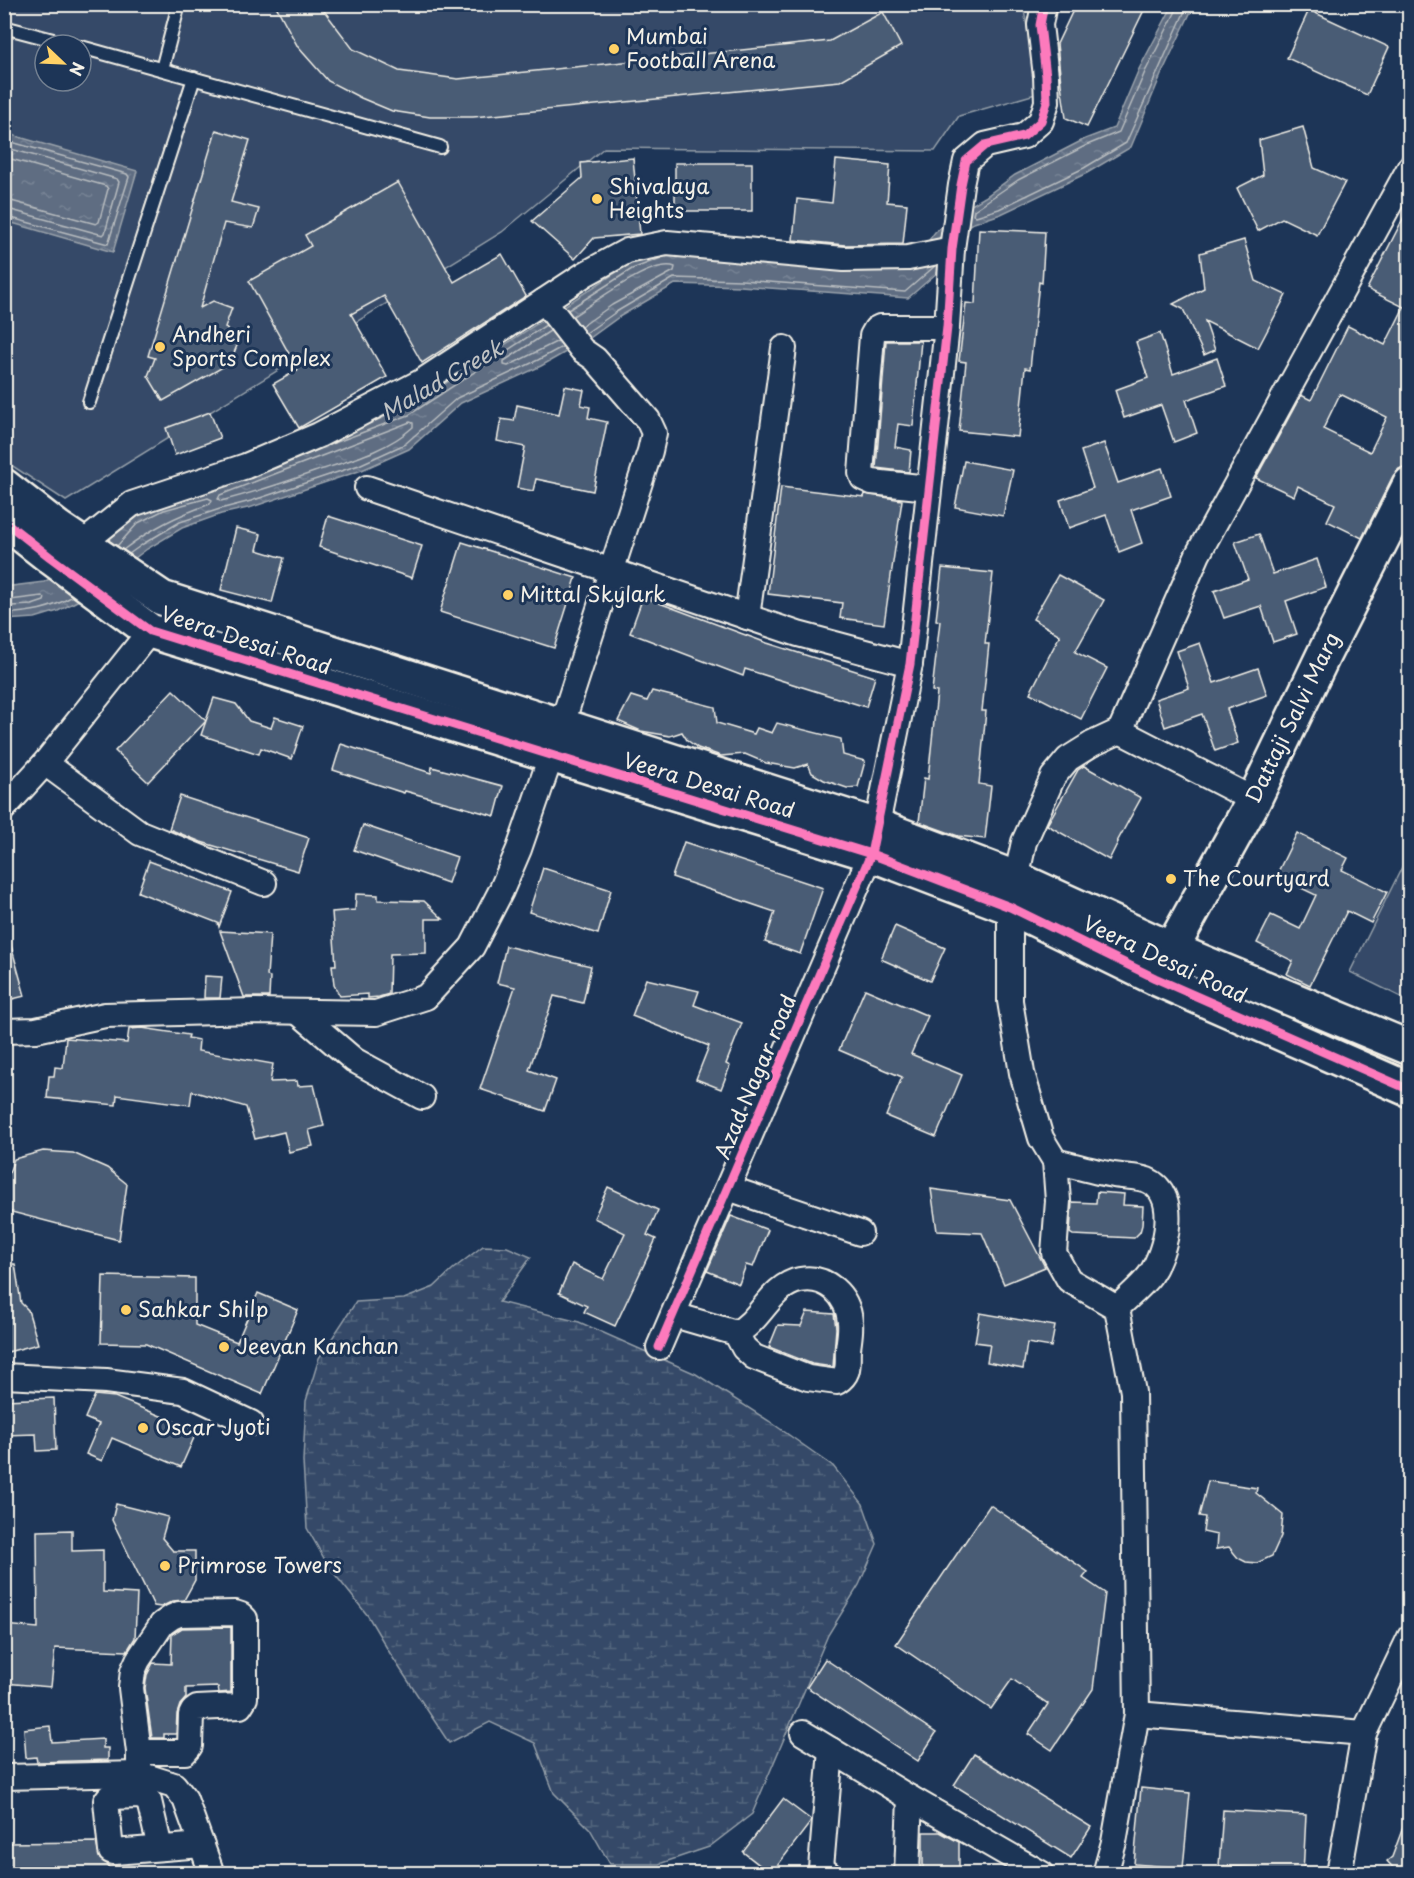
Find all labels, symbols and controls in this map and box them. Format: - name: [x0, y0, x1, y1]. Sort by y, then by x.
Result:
- place label: Mumbai Football Arena: [626, 19, 775, 75]
- north arrow: [33, 33, 93, 93]
- marker: Mumbai Football Arena: [607, 42, 621, 56]
- text: N: [64, 59, 91, 80]
- place label: Shivalaya Heights: [609, 169, 710, 225]
- marker: Shivalaya Heights: [590, 192, 604, 206]
- place label: Andheri Sports Complex: [172, 317, 331, 373]
- water label: Malad Creek: [374, 329, 510, 427]
- marker: Andheri Sports Complex: [153, 340, 167, 354]
- place label: Mittal Skylark: [520, 577, 666, 609]
- marker: Mittal Skylark: [501, 588, 515, 602]
- street label: Veera Desai Road: [157, 596, 336, 682]
- street label: Dattaji Salvi Marg: [1236, 626, 1347, 808]
- street label: Veera Desai Road: [620, 743, 799, 825]
- place label: The Courtyard: [1183, 861, 1330, 893]
- marker: The Courtyard: [1164, 872, 1178, 886]
- street label: Veera Desai Road: [1079, 906, 1253, 1010]
- street label: Azad Nagar road: [705, 989, 803, 1164]
- place label: Sahkar Shilp: [138, 1292, 269, 1324]
- marker: Sahkar Shilp: [119, 1303, 133, 1317]
- place label: Jeevan Kanchan: [236, 1329, 399, 1361]
- marker: Jeevan Kanchan: [217, 1340, 231, 1354]
- place label: Oscar Jyoti: [155, 1410, 271, 1442]
- marker: Oscar Jyoti: [136, 1421, 150, 1435]
- place label: Primrose Towers: [177, 1548, 342, 1580]
- marker: Primrose Towers: [158, 1559, 172, 1573]

